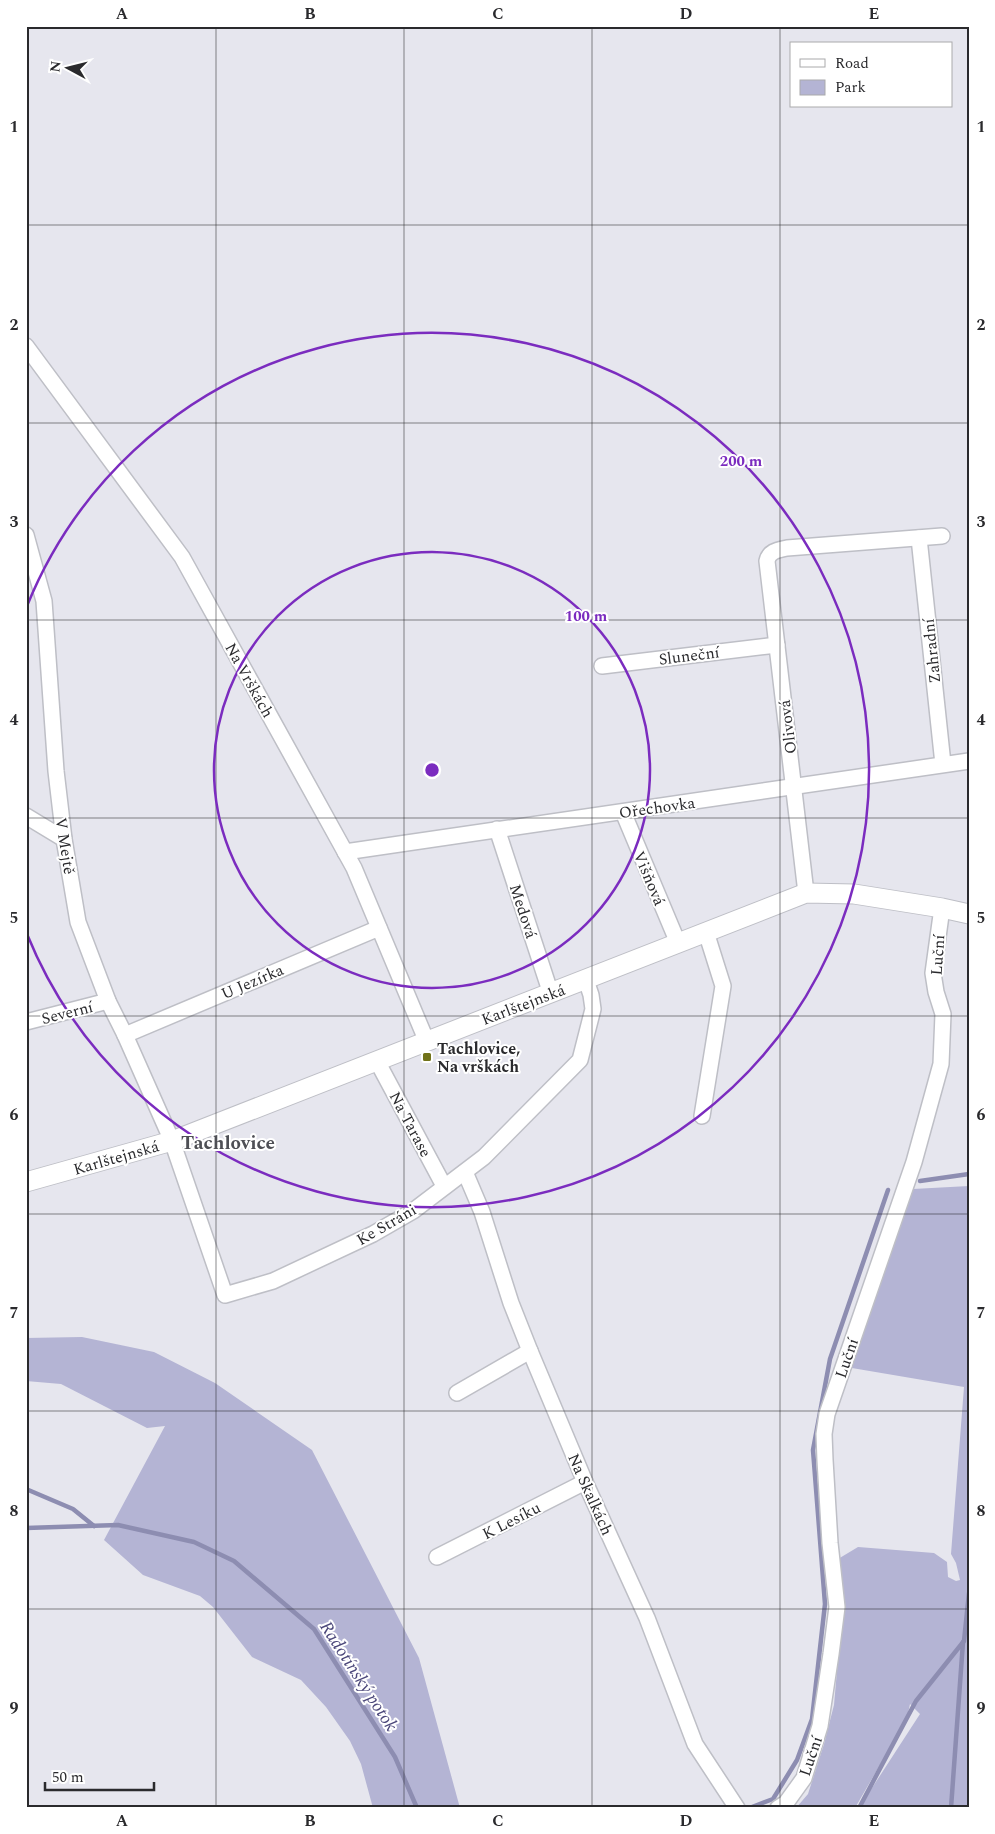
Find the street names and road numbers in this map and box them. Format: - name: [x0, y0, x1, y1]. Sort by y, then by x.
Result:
- street label: Zahradní: [917, 616, 947, 684]
- street label: Na Vrškách: [219, 639, 280, 722]
- street label: Sluneční: [657, 640, 722, 672]
- street label: Olivová: [773, 698, 803, 755]
- street label: Ořechovka: [617, 791, 697, 825]
- street label: V Mejtě: [49, 816, 81, 876]
- street label: Višňová: [627, 847, 671, 910]
- street label: Medová: [503, 881, 543, 942]
- street label: Luční: [925, 933, 951, 976]
- street label: U Jezírka: [217, 958, 288, 1006]
- street label: Karlštejnská: [478, 978, 569, 1032]
- street label: Severní: [39, 995, 97, 1031]
- street label: Na Tarase: [383, 1087, 437, 1162]
- street label: Karlštejnská: [71, 1134, 162, 1182]
- street label: Ke Stráni: [352, 1198, 421, 1252]
- street label: Luční: [829, 1334, 865, 1382]
- street label: Na Skalkách: [561, 1450, 619, 1539]
- street label: K Lesíku: [478, 1496, 545, 1546]
- street label: Luční: [793, 1732, 829, 1780]

